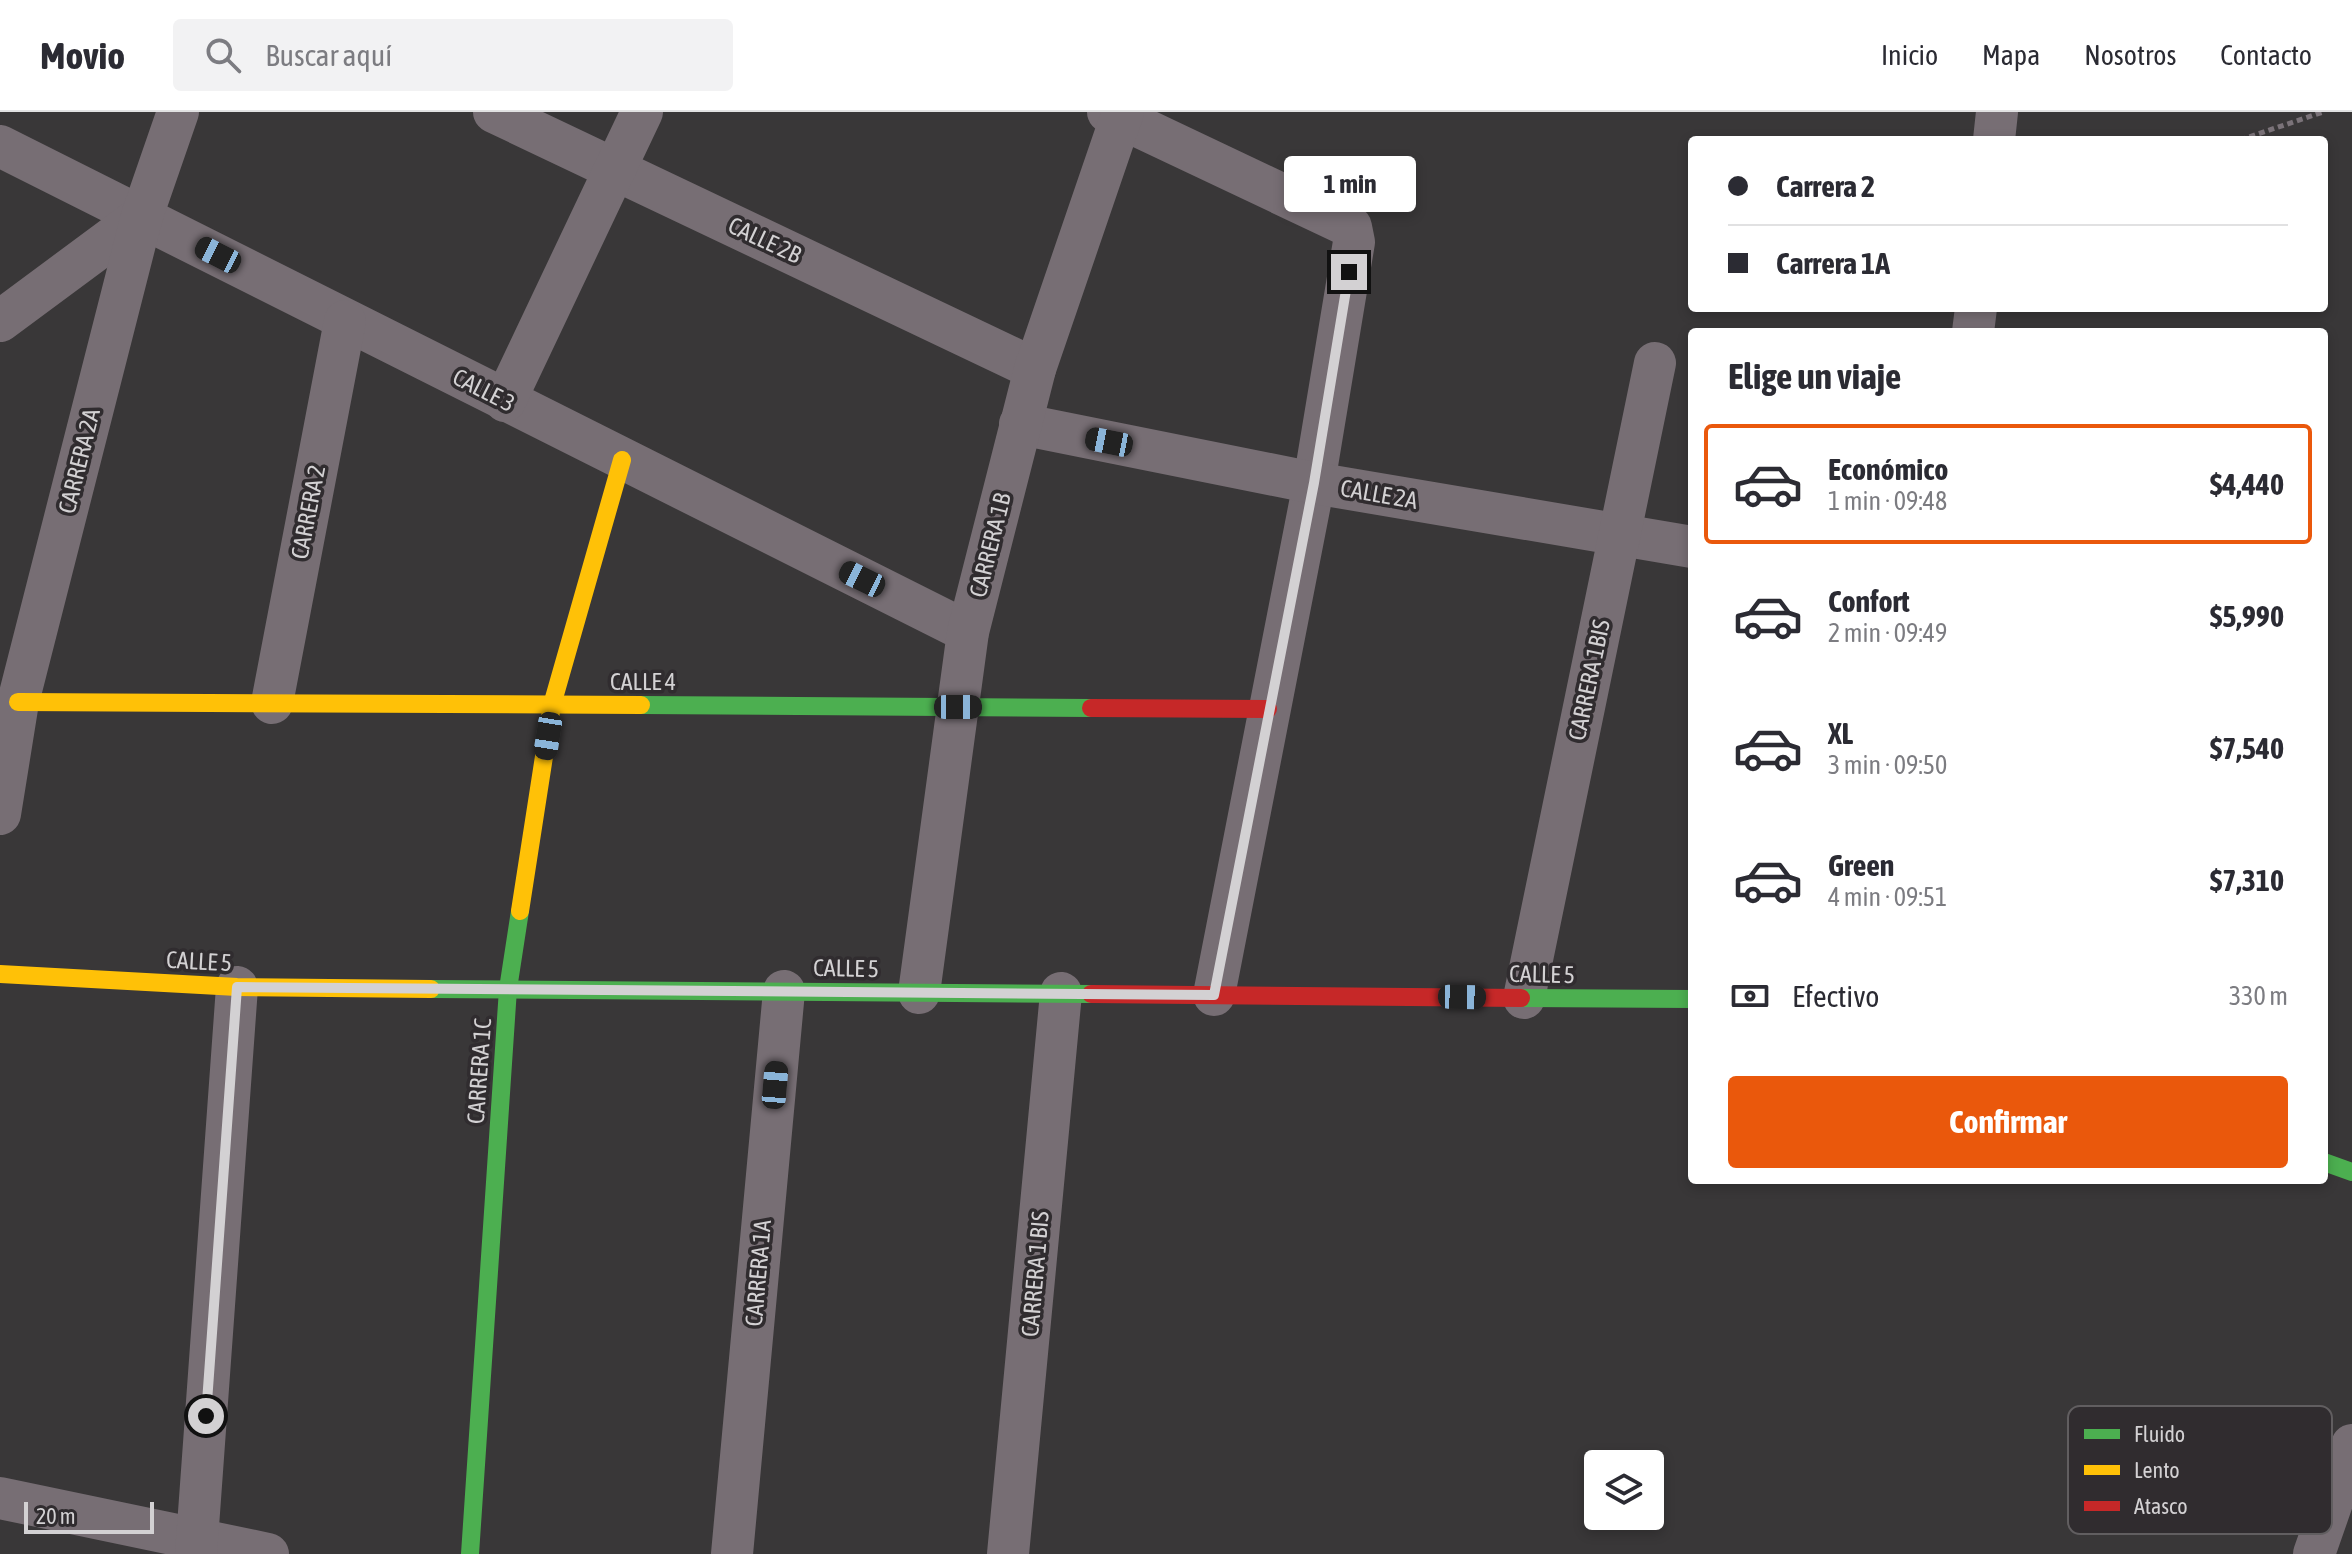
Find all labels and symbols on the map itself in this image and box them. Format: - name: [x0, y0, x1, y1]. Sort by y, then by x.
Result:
- callout: 1 min: [1283, 156, 1415, 212]
- street label: CALLE 2B: [724, 211, 806, 269]
- car: [191, 233, 245, 277]
- route end: [1331, 254, 1367, 290]
- street label: CALLE 3: [448, 363, 520, 417]
- street label: CARRERA 2A: [53, 406, 105, 516]
- car: [1083, 426, 1135, 458]
- street label: CARRERA 2: [286, 463, 330, 561]
- street label: CALLE 2A: [1338, 474, 1420, 514]
- street label: CARRERA 1B: [964, 489, 1016, 600]
- car: [835, 558, 889, 600]
- street label: CARRERA 1BIS: [1563, 617, 1615, 743]
- street label: CALLE 4: [610, 668, 676, 695]
- car: [934, 695, 982, 719]
- car: [532, 710, 564, 762]
- street label: CALLE 5: [165, 946, 233, 976]
- street label: CALLE 5: [813, 954, 879, 982]
- street label: CALLE 5: [1509, 960, 1575, 988]
- car: [1438, 985, 1486, 1009]
- street label: CARRERA 1C: [462, 1017, 496, 1125]
- car: [761, 1060, 789, 1110]
- street label: CARRERA 1 BIS: [1016, 1210, 1054, 1338]
- street label: CARRERA 1A: [740, 1218, 776, 1327]
- route start: [188, 1398, 224, 1434]
- legend: [2068, 1406, 2332, 1534]
- text: Fluido: [2134, 1421, 2185, 1447]
- text: Lento: [2134, 1457, 2180, 1483]
- text: Atasco: [2134, 1493, 2188, 1519]
- scale bar: [24, 1498, 154, 1534]

